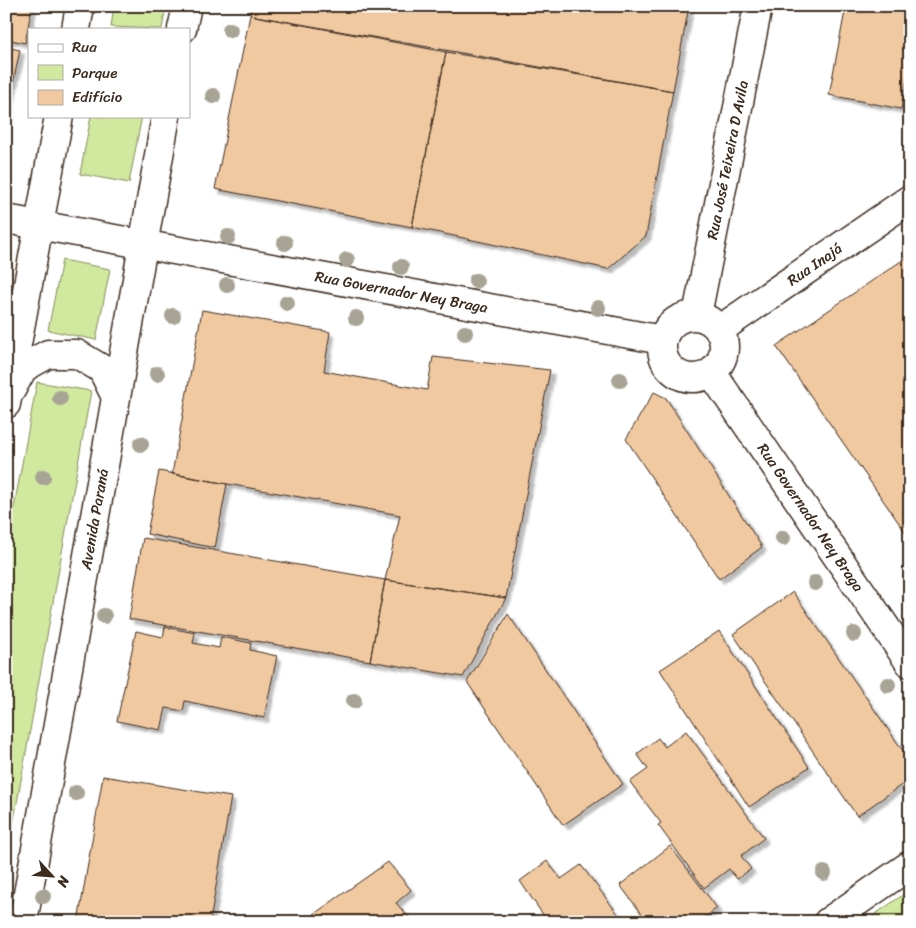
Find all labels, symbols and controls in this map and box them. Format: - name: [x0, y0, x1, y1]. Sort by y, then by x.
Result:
- legend: [28, 28, 190, 118]
- text: Rua: [72, 34, 97, 60]
- text: Parque: [72, 60, 117, 86]
- street label: Rua José Teixeira D Avila: [699, 78, 756, 242]
- text: Edifício: [72, 84, 123, 110]
- street label: Rua Inajá: [781, 236, 848, 293]
- street label: Rua Governador Ney Braga: [313, 263, 490, 321]
- street label: Rua Governador Ney Braga: [750, 438, 871, 598]
- street label: Avenida Paraná: [73, 466, 116, 573]
- north arrow: [28, 850, 78, 900]
- text: N: [50, 871, 77, 892]

